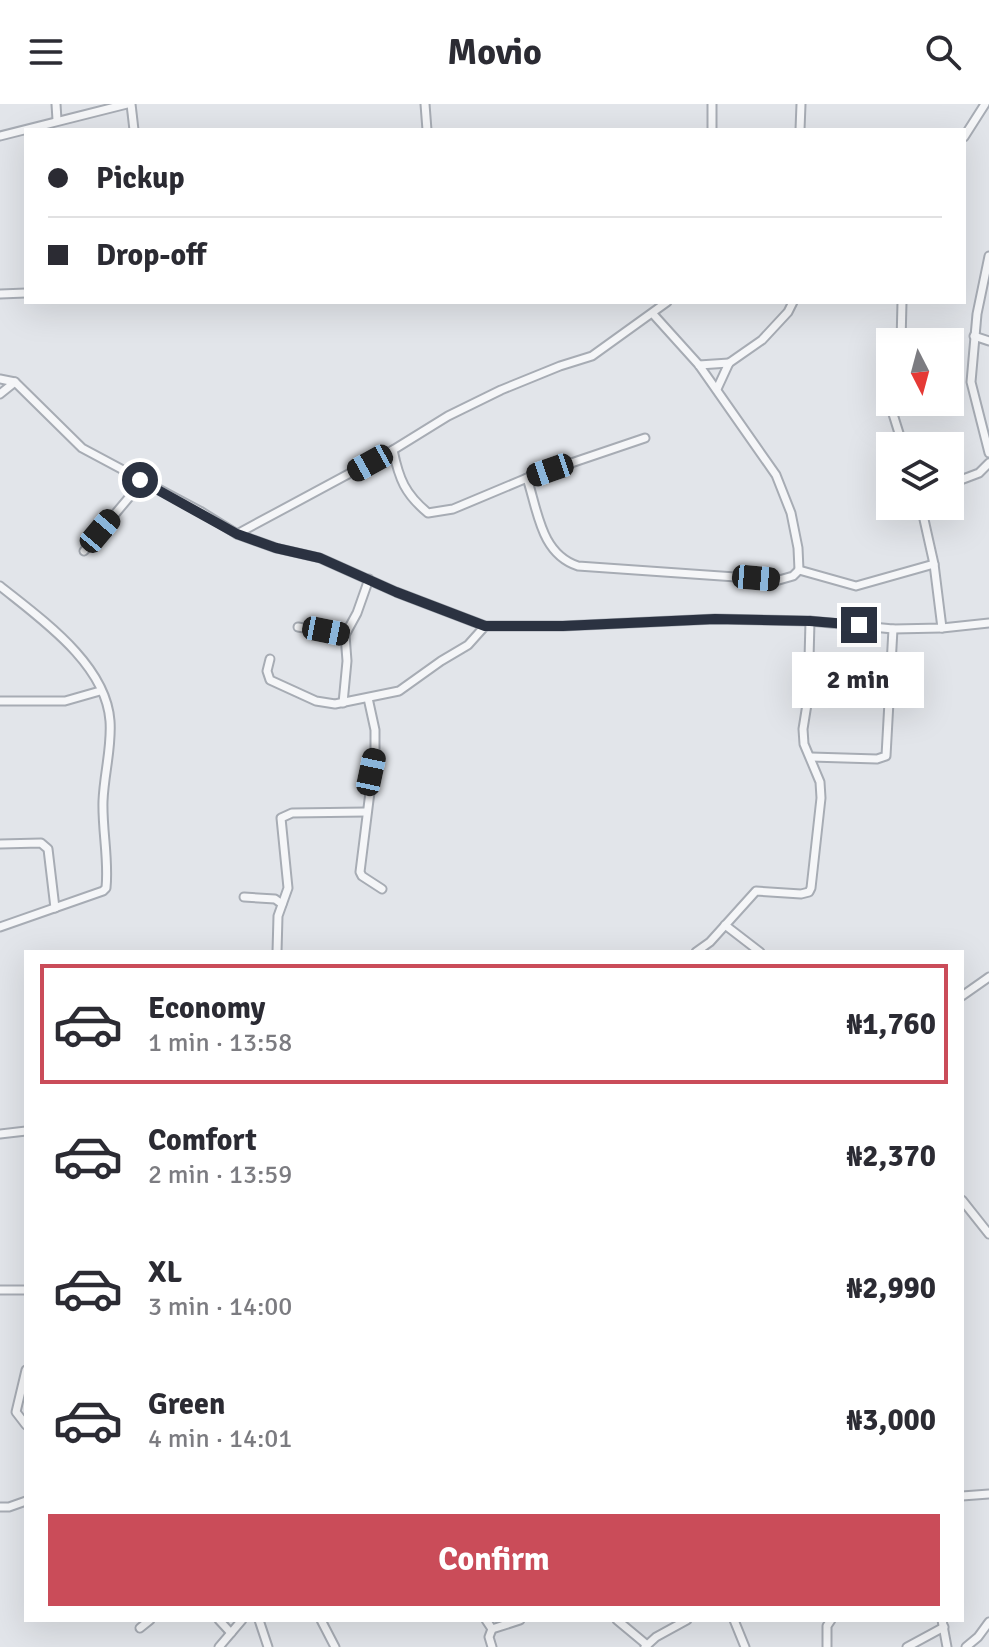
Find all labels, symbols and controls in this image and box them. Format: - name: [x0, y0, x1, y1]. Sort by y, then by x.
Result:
- icon: menu: [24, 30, 68, 74]
- text: Movio: [447, 30, 542, 75]
- icon: search: [921, 30, 965, 74]
- text: Pickup: [96, 160, 185, 197]
- text: Drop-off: [96, 237, 206, 274]
- north arrow: [876, 328, 964, 416]
- map controls: [876, 328, 964, 520]
- button: layers: [876, 432, 964, 520]
- car: [343, 441, 397, 485]
- car: [523, 451, 577, 489]
- route start: [122, 462, 158, 498]
- car: [75, 505, 125, 557]
- car: [731, 564, 781, 592]
- route end: [841, 607, 877, 643]
- car: [300, 615, 352, 647]
- callout: 2 min: [793, 653, 925, 709]
- text: 2 min: [827, 664, 889, 696]
- car: [354, 746, 388, 798]
- icon: car: [52, 988, 124, 1060]
- text: Economy: [148, 990, 265, 1027]
- text: ₦1,760: [846, 1006, 936, 1043]
- text: 1 min · 13:58: [148, 1027, 292, 1059]
- icon: car: [52, 1120, 124, 1192]
- text: Comfort: [148, 1122, 257, 1159]
- text: ₦2,370: [846, 1138, 936, 1175]
- text: 2 min · 13:59: [148, 1159, 292, 1191]
- icon: car: [52, 1252, 124, 1324]
- text: XL: [148, 1254, 182, 1291]
- text: ₦2,990: [846, 1270, 936, 1307]
- text: 3 min · 14:00: [148, 1291, 292, 1323]
- icon: car: [52, 1384, 124, 1456]
- text: Green: [148, 1386, 225, 1423]
- text: ₦3,000: [846, 1402, 936, 1439]
- text: 4 min · 14:01: [148, 1423, 292, 1455]
- button: Confirm: [48, 1514, 940, 1606]

